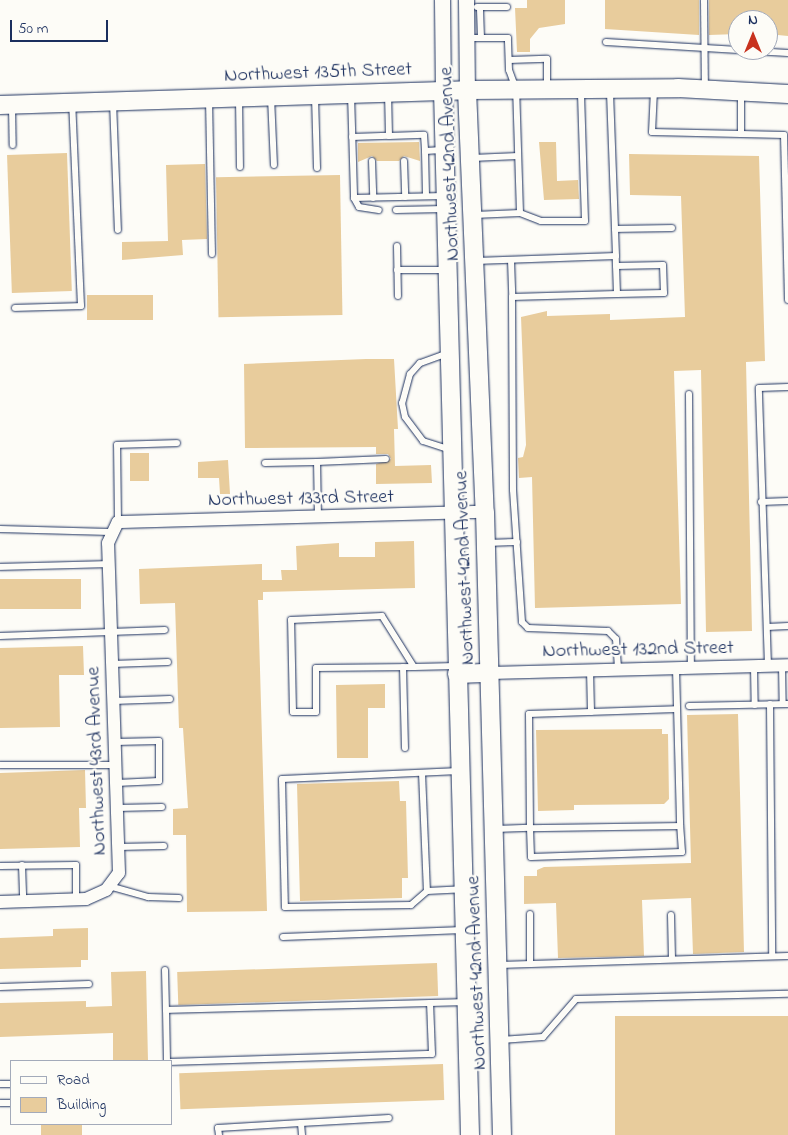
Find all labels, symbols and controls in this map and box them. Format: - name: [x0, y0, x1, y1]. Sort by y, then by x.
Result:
- scale bar: [12, 10, 110, 42]
- north arrow: [728, 10, 778, 60]
- text: N: [748, 10, 758, 31]
- text: 50 m: [18, 18, 48, 40]
- street label: Northwest 135th Street: [224, 58, 412, 88]
- street label: Northwest 42nd Avenue: [435, 66, 465, 262]
- street label: Northwest 42nd Avenue: [450, 470, 480, 666]
- street label: Northwest 133rd Street: [208, 485, 394, 513]
- street label: Northwest 132nd Street: [542, 636, 734, 664]
- street label: Northwest 43rd Avenue: [82, 666, 112, 856]
- street label: Northwest 42nd Avenue: [462, 875, 492, 1071]
- legend: [10, 1060, 172, 1125]
- text: Road: [57, 1069, 90, 1091]
- text: Building: [57, 1094, 106, 1116]

